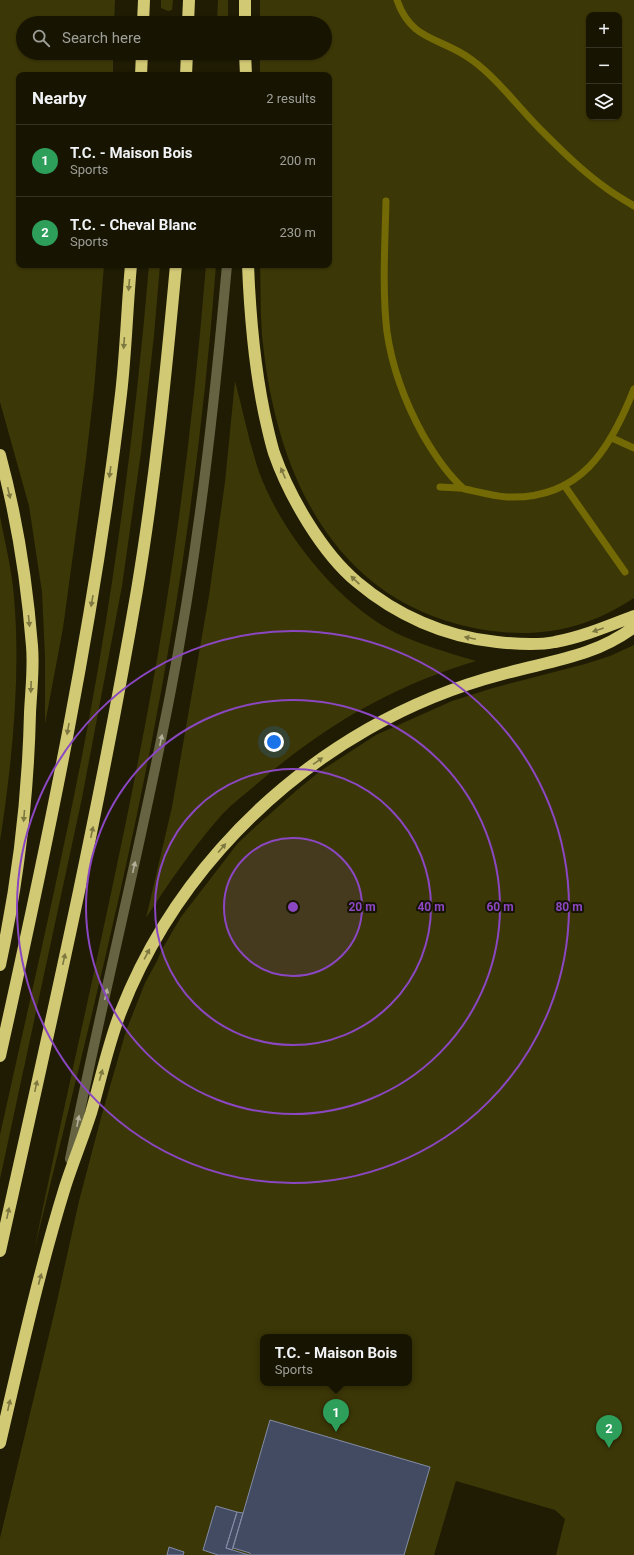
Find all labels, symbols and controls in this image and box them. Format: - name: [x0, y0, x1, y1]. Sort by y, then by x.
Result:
- map controls: [586, 12, 622, 120]
- button: +: [586, 12, 622, 48]
- search box: [16, 16, 332, 60]
- icon: search: [30, 27, 52, 49]
- text: Search here: [62, 29, 141, 47]
- button: −: [586, 48, 622, 84]
- button: layers: [586, 84, 622, 120]
- text: Nearby: [32, 88, 87, 108]
- text: 2 results: [266, 91, 316, 106]
- text: T.C. - Maison Bois: [70, 144, 193, 162]
- text: 1: [41, 153, 49, 168]
- text: 200 m: [279, 153, 316, 168]
- text: Sports: [70, 162, 108, 177]
- text: T.C. - Cheval Blanc: [70, 216, 197, 234]
- text: 2: [41, 225, 49, 240]
- text: 230 m: [279, 225, 316, 240]
- text: Sports: [70, 234, 108, 249]
- one-way arrow: [125, 279, 132, 291]
- one-way arrow: [121, 337, 128, 349]
- one-way arrow: [107, 466, 113, 478]
- one-way arrow: [280, 468, 286, 479]
- one-way arrow: [7, 487, 13, 499]
- one-way arrow: [350, 576, 360, 585]
- one-way arrow: [88, 595, 94, 607]
- one-way arrow: [26, 615, 32, 627]
- one-way arrow: [591, 627, 603, 633]
- one-way arrow: [464, 635, 476, 641]
- one-way arrow: [28, 681, 34, 694]
- one-way arrow: [65, 723, 71, 735]
- your location: [264, 732, 284, 752]
- one-way arrow: [158, 734, 164, 746]
- one-way arrow: [312, 757, 323, 765]
- one-way arrow: [21, 810, 28, 822]
- one-way arrow: [89, 826, 95, 838]
- one-way arrow: [217, 843, 226, 853]
- one-way arrow: [132, 861, 138, 873]
- centre of rings: [286, 900, 300, 914]
- text: 20 m: [348, 900, 376, 914]
- text: 40 m: [417, 900, 445, 914]
- text: 60 m: [486, 900, 514, 914]
- text: 80 m: [555, 900, 583, 914]
- one-way arrow: [144, 949, 151, 960]
- one-way arrow: [61, 953, 67, 965]
- one-way arrow: [103, 988, 109, 1000]
- one-way arrow: [98, 1069, 104, 1081]
- one-way arrow: [34, 1080, 40, 1092]
- one-way arrow: [75, 1115, 81, 1127]
- one-way arrow: [6, 1207, 12, 1219]
- one-way arrow: [37, 1273, 43, 1285]
- popup: [260, 1334, 412, 1386]
- text: T.C. - Maison Bois: [275, 1344, 397, 1362]
- text: Sports: [275, 1362, 313, 1377]
- one-way arrow: [6, 1399, 12, 1411]
- pin: 1: [323, 1399, 349, 1432]
- pin: 2: [596, 1415, 622, 1448]

